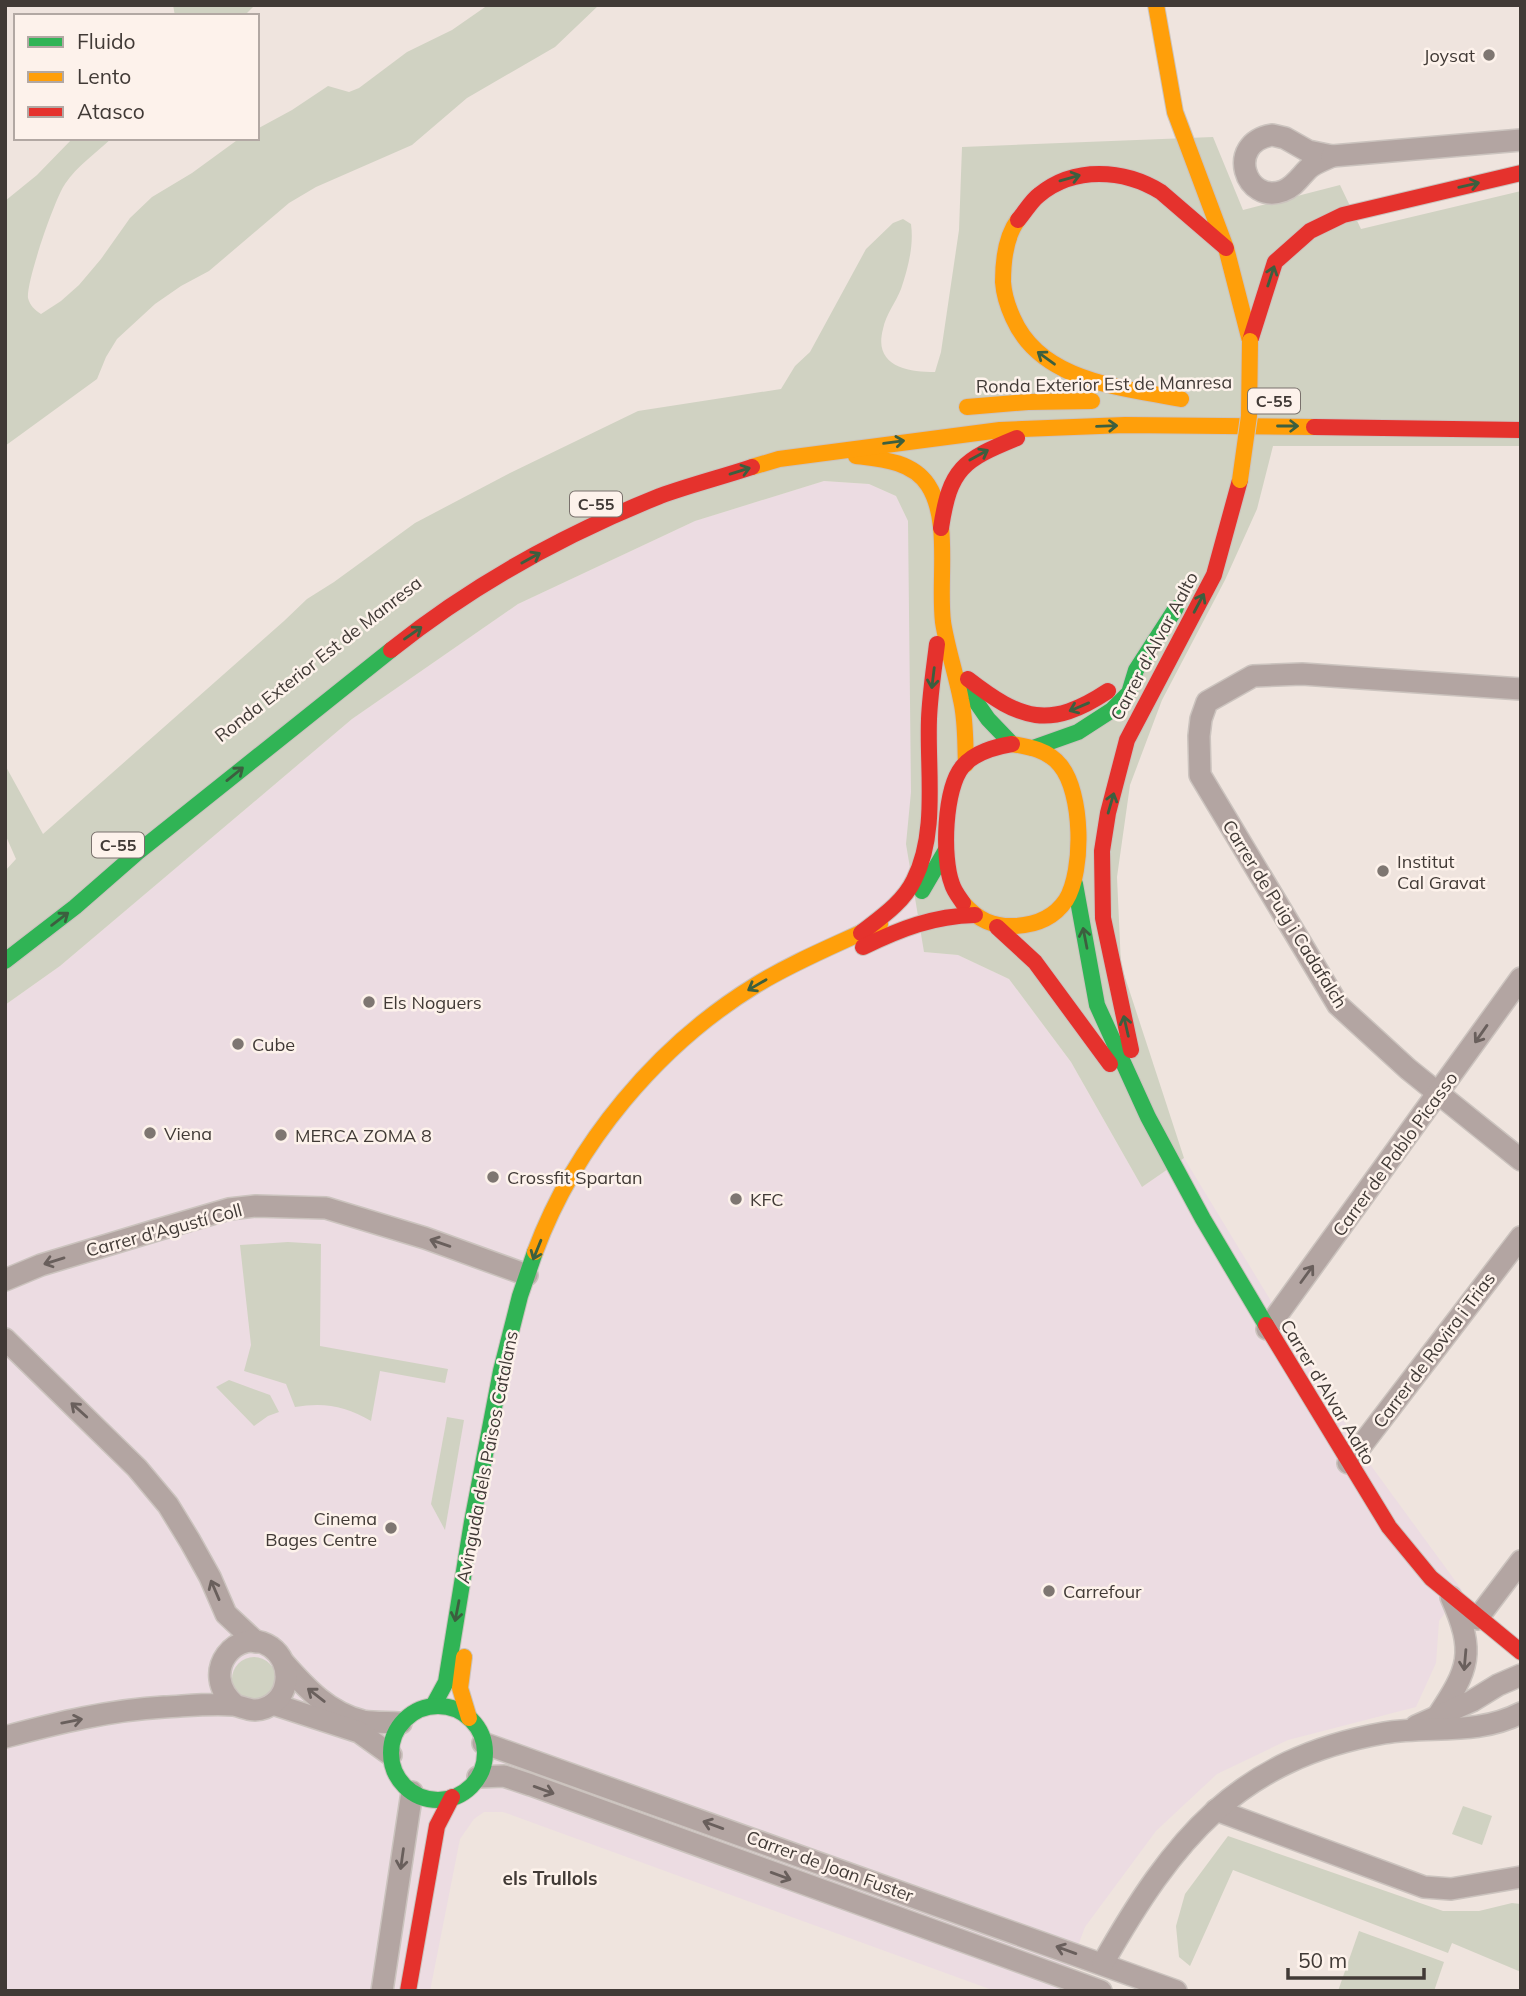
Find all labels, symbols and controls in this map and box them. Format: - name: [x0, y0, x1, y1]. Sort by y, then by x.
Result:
- legend: [14, 14, 259, 140]
- text: Fluido: [77, 28, 136, 54]
- place label: Joysat: [1424, 44, 1475, 67]
- marker: Joysat: [1481, 47, 1497, 63]
- text: Lento: [77, 63, 131, 89]
- text: Atasco: [77, 98, 145, 124]
- one-way arrow: [1059, 170, 1081, 183]
- one-way arrow: [1457, 178, 1480, 192]
- one-way arrow: [1265, 265, 1278, 287]
- one-way arrow: [1038, 351, 1056, 366]
- street label: Ronda Exterior Est de Manresa: [976, 370, 1232, 398]
- road number: C-55: [1248, 388, 1300, 414]
- one-way arrow: [1276, 419, 1299, 433]
- one-way arrow: [1095, 420, 1118, 433]
- one-way arrow: [882, 436, 905, 449]
- one-way arrow: [968, 448, 989, 461]
- one-way arrow: [729, 464, 751, 477]
- road number: C-55: [570, 491, 622, 516]
- one-way arrow: [520, 551, 541, 564]
- street label: Carrer d'Alvar Aalto: [1105, 568, 1203, 724]
- street label: Ronda Exterior Est de Manresa: [210, 571, 426, 747]
- one-way arrow: [1192, 593, 1206, 614]
- one-way arrow: [403, 626, 422, 640]
- one-way arrow: [927, 666, 940, 689]
- one-way arrow: [1069, 701, 1090, 714]
- one-way arrow: [225, 767, 243, 782]
- one-way arrow: [1105, 792, 1118, 814]
- street label: Carrer de Puig i Cadafalch: [1218, 816, 1352, 1012]
- road number: C-55: [92, 832, 144, 858]
- place label: Institut Cal Gravat: [1397, 850, 1486, 894]
- marker: Institut Cal Gravat: [1375, 863, 1391, 879]
- one-way arrow: [50, 912, 68, 927]
- one-way arrow: [1078, 927, 1091, 950]
- one-way arrow: [747, 979, 767, 993]
- place label: Els Noguers: [383, 991, 482, 1014]
- marker: Els Noguers: [361, 994, 377, 1010]
- one-way arrow: [1119, 1015, 1133, 1038]
- one-way arrow: [1474, 1024, 1488, 1043]
- place label: Cube: [252, 1033, 295, 1056]
- marker: Cube: [230, 1036, 246, 1052]
- street label: Carrer de Pablo Picasso: [1328, 1067, 1462, 1241]
- place label: Viena: [164, 1122, 212, 1145]
- place label: MERCA ZOMA 8: [295, 1124, 432, 1147]
- marker: Viena: [142, 1125, 158, 1141]
- marker: MERCA ZOMA 8: [273, 1127, 289, 1143]
- place label: Crossfit Spartan: [507, 1166, 643, 1189]
- marker: Crossfit Spartan: [485, 1169, 501, 1185]
- place label: KFC: [750, 1188, 784, 1211]
- marker: KFC: [728, 1191, 744, 1207]
- street label: Carrer d'Agustí Coll: [83, 1198, 245, 1262]
- one-way arrow: [430, 1236, 452, 1248]
- one-way arrow: [530, 1238, 543, 1260]
- one-way arrow: [44, 1256, 66, 1269]
- one-way arrow: [1300, 1265, 1315, 1284]
- street label: Carrer de Rovira i Trias: [1368, 1267, 1500, 1433]
- street label: Carrer d'Alvar Aalto: [1276, 1315, 1380, 1469]
- street label: Avinguda dels Països Catalans: [451, 1329, 523, 1585]
- one-way arrow: [71, 1401, 88, 1418]
- place label: Cinema Bages Centre: [265, 1507, 377, 1551]
- marker: Cinema Bages Centre: [383, 1520, 399, 1536]
- one-way arrow: [208, 1579, 221, 1601]
- place label: Carrefour: [1063, 1580, 1142, 1603]
- marker: Carrefour: [1041, 1583, 1057, 1599]
- one-way arrow: [449, 1599, 463, 1622]
- one-way arrow: [1458, 1648, 1471, 1671]
- one-way arrow: [307, 1688, 326, 1703]
- one-way arrow: [60, 1713, 83, 1727]
- one-way arrow: [532, 1785, 554, 1797]
- one-way arrow: [703, 1818, 725, 1830]
- street label: Carrer de Joan Fuster: [743, 1825, 917, 1907]
- one-way arrow: [395, 1847, 408, 1870]
- district label: els Trullols: [503, 1866, 597, 1890]
- one-way arrow: [769, 1871, 791, 1883]
- scale bar: [1288, 1937, 1424, 1981]
- one-way arrow: [1056, 1943, 1078, 1955]
- text: 50 m: [1298, 1947, 1347, 1973]

